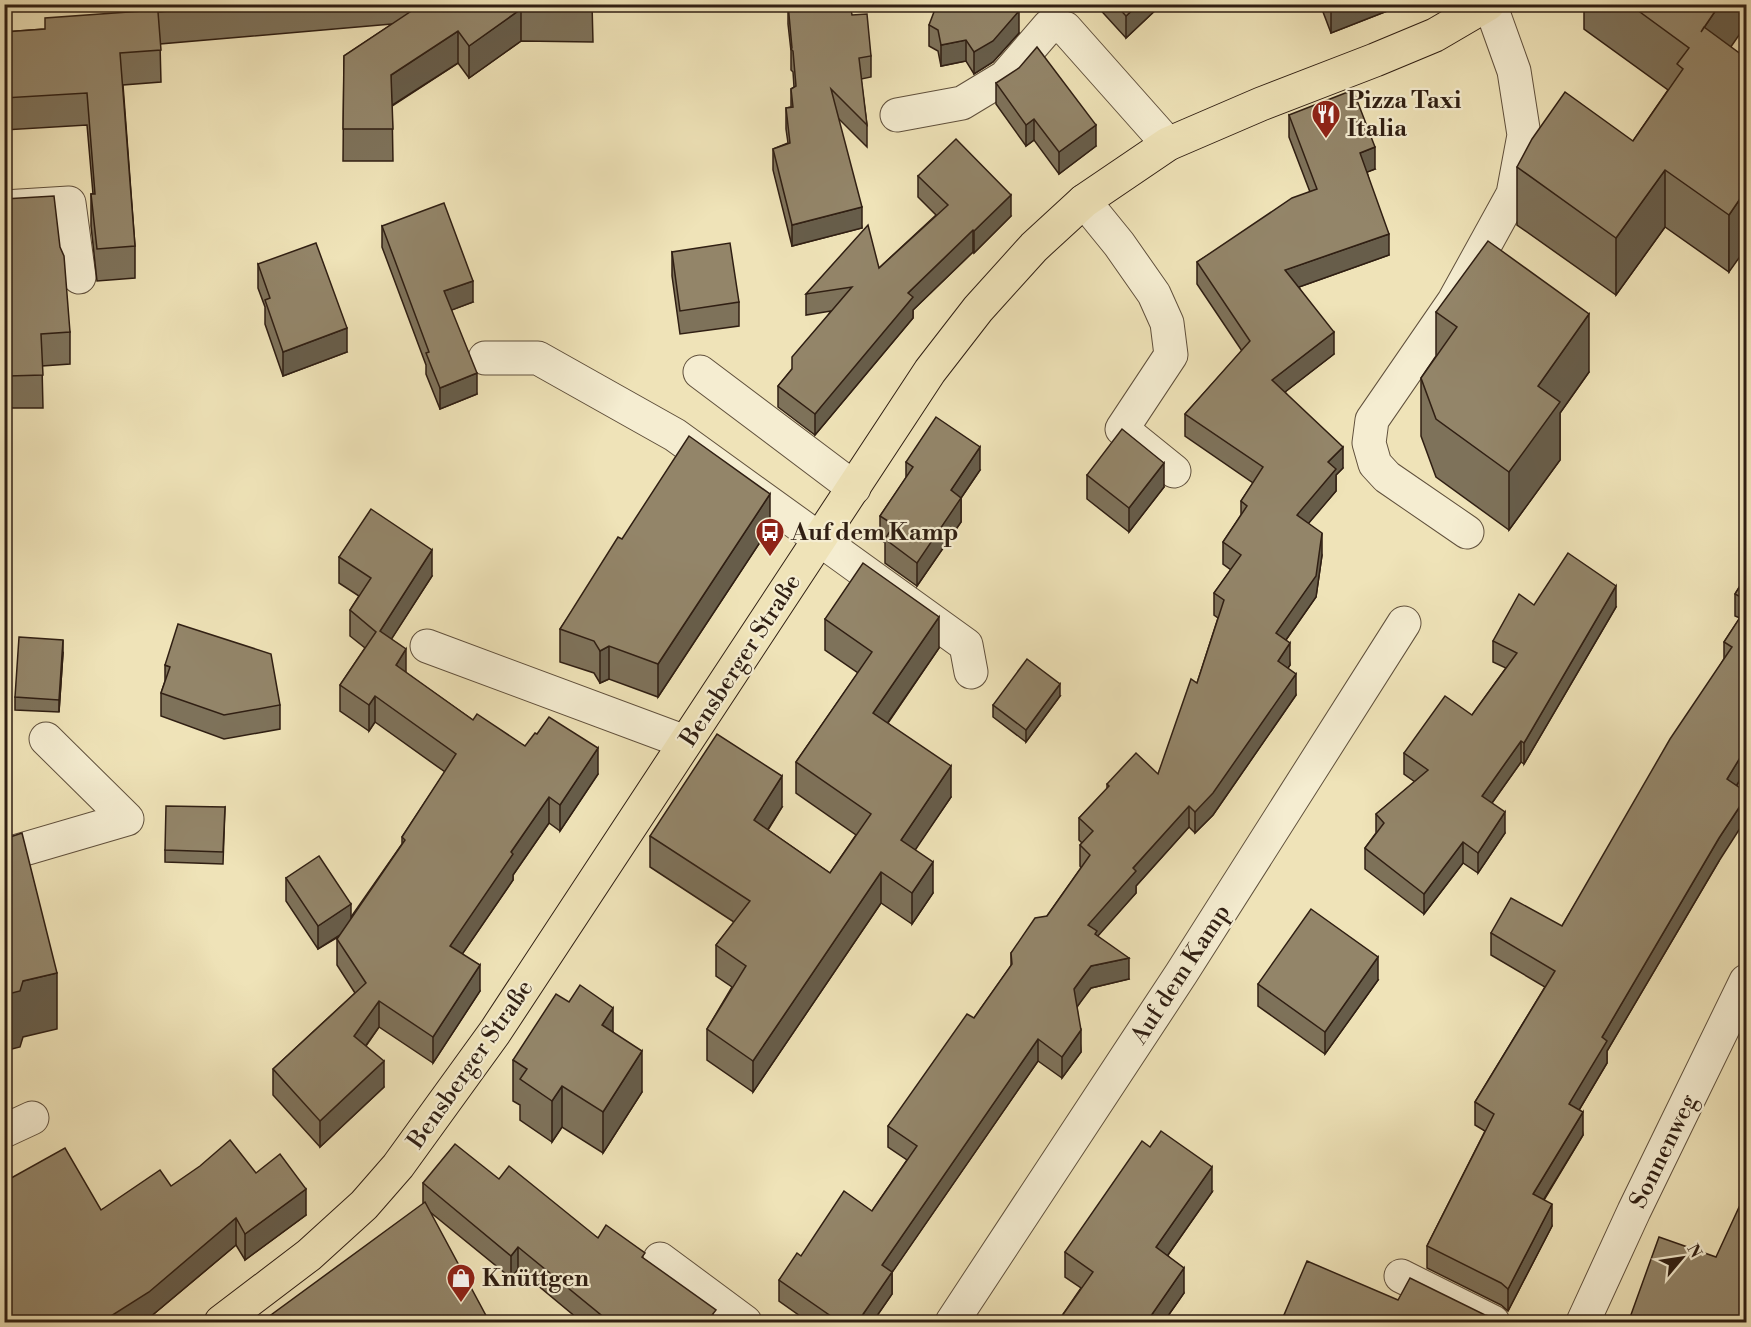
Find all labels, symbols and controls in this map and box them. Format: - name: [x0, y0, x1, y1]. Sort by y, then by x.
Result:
- place label: Pizza Taxi Italia: [1347, 86, 1462, 144]
- restaurant icon: Pizza Taxi Italia: [1310, 98, 1342, 140]
- bus stop icon: Auf dem Kamp: [754, 516, 786, 558]
- place label: Auf dem Kamp: [790, 518, 958, 548]
- street label: Bensberger Straße: [673, 569, 808, 753]
- street label: Auf dem Kamp: [1124, 899, 1237, 1051]
- street label: Bensberger Straße: [401, 974, 540, 1156]
- street label: Sonnenweg: [1623, 1089, 1705, 1213]
- north arrow: [1652, 1228, 1712, 1288]
- text: N: [1682, 1241, 1706, 1262]
- shop icon: Knüttgen: [445, 1262, 477, 1304]
- place label: Knüttgen: [482, 1264, 589, 1294]

